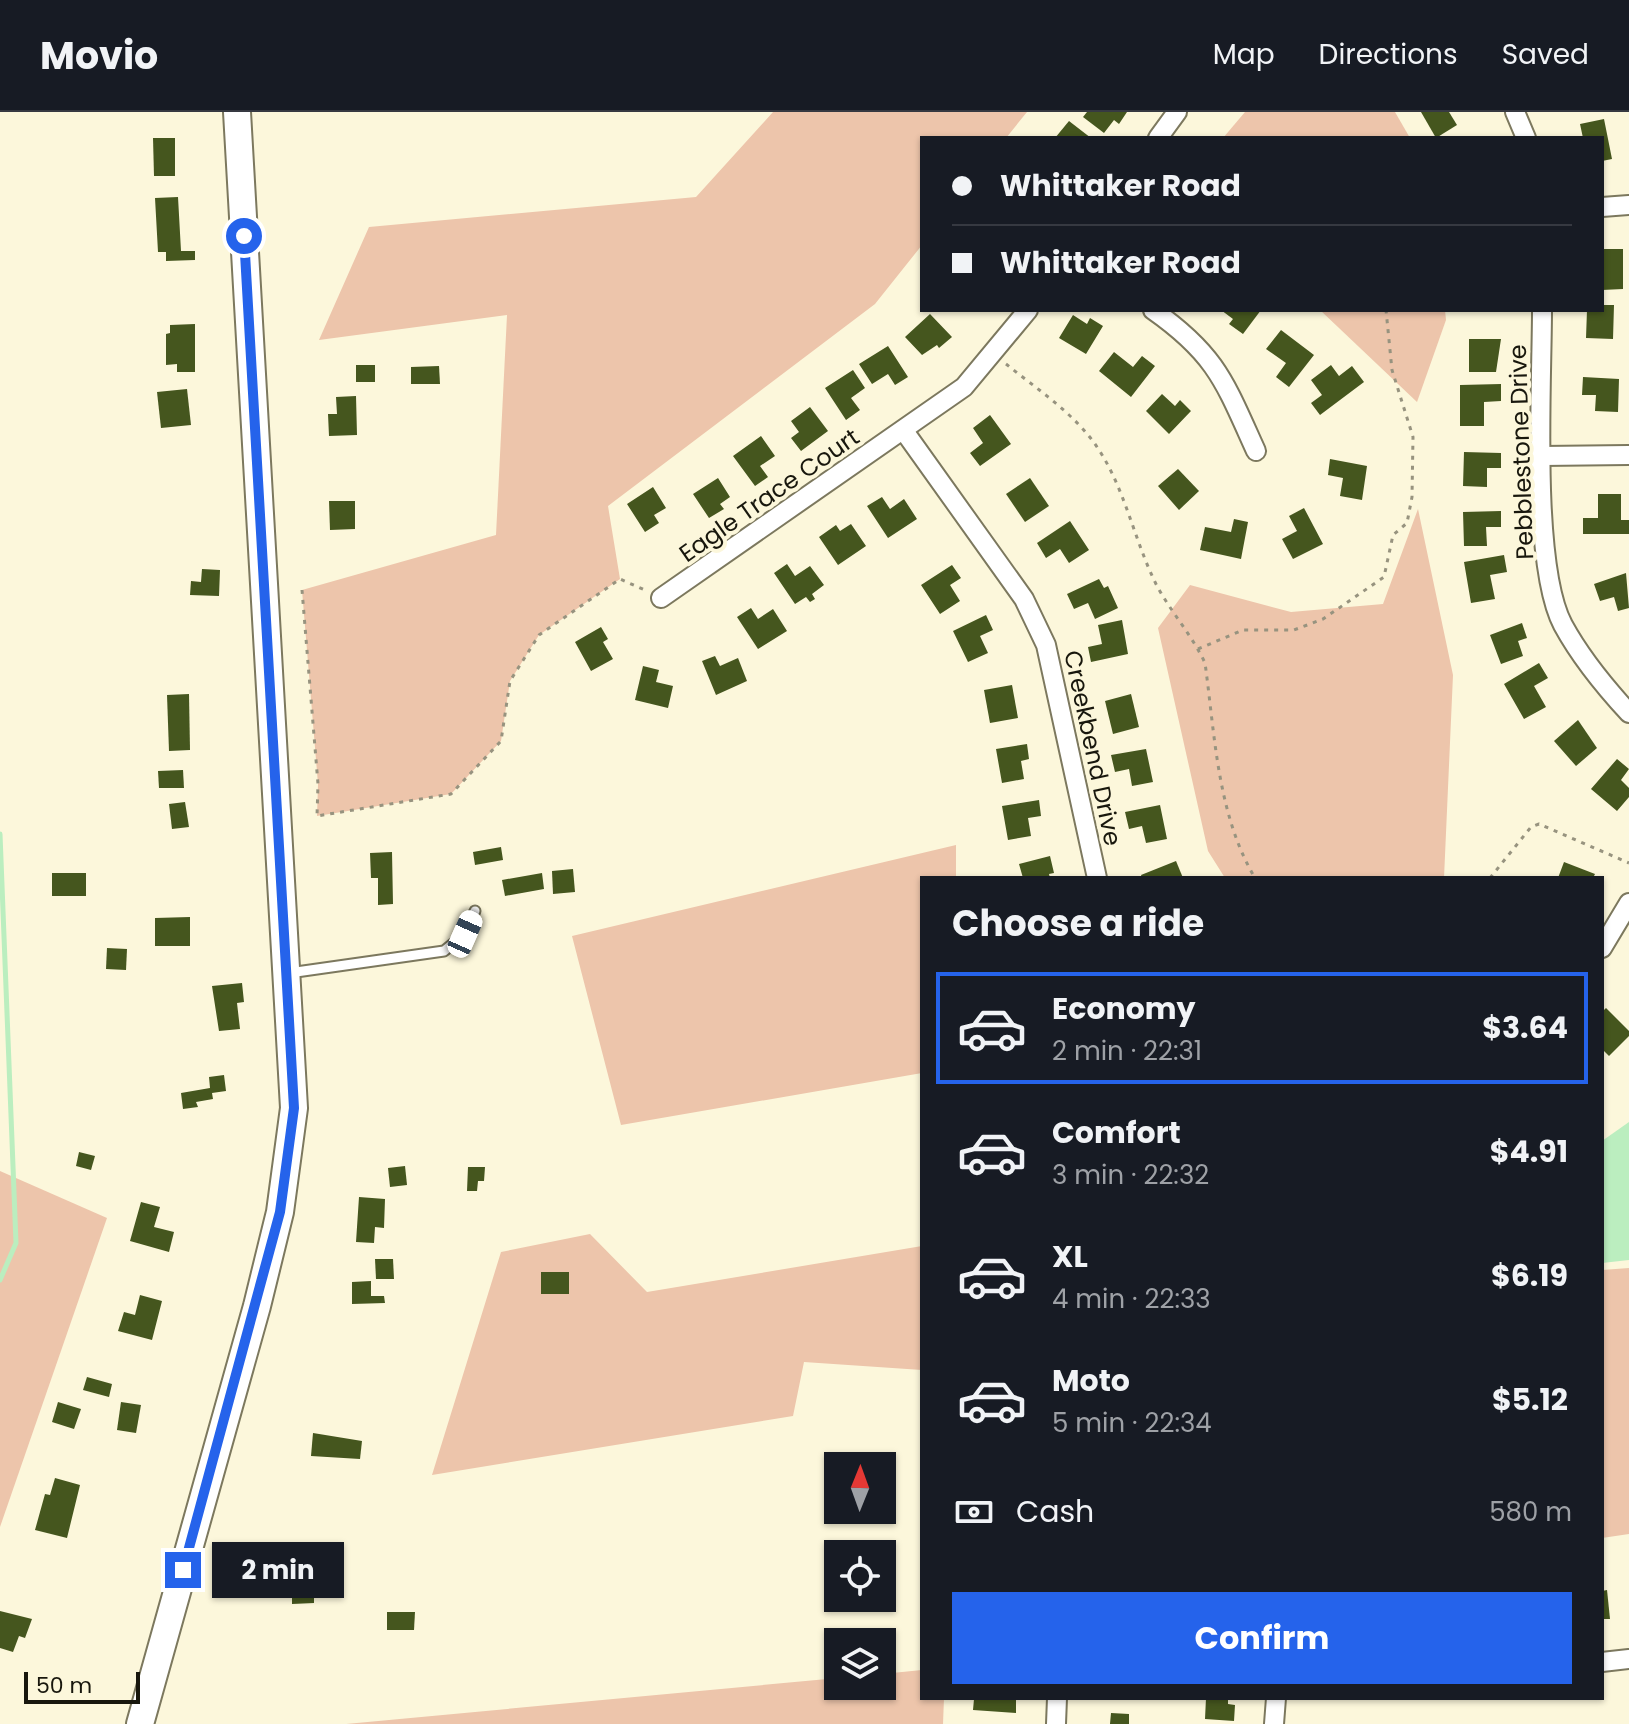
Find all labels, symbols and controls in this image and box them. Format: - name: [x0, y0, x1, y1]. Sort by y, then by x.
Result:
- text: Movio: [40, 29, 158, 82]
- text: Map: [1213, 35, 1275, 74]
- text: Directions: [1319, 35, 1458, 74]
- text: Saved: [1502, 35, 1589, 74]
- text: Whittaker Road: [1000, 164, 1241, 207]
- route start: [226, 218, 262, 254]
- text: Whittaker Road: [1000, 241, 1241, 284]
- street label: Pebblestone Drive: [1501, 344, 1541, 560]
- street label: Eagle Trace Court: [672, 420, 866, 570]
- street label: Creekbend Drive: [1056, 647, 1130, 849]
- text: Choose a ride: [952, 898, 1204, 949]
- car: [444, 907, 486, 961]
- text: Economy: [1052, 987, 1196, 1030]
- icon: car: [956, 992, 1028, 1064]
- text: $3.64: [1482, 1006, 1568, 1049]
- text: 2 min · 22:31: [1052, 1033, 1202, 1069]
- text: Comfort: [1052, 1111, 1181, 1154]
- icon: car: [956, 1116, 1028, 1188]
- text: $4.91: [1490, 1130, 1568, 1173]
- text: 3 min · 22:32: [1052, 1157, 1209, 1193]
- text: XL: [1052, 1235, 1088, 1278]
- icon: car: [956, 1240, 1028, 1312]
- text: $6.19: [1491, 1254, 1568, 1297]
- text: 4 min · 22:33: [1052, 1281, 1211, 1317]
- text: Moto: [1052, 1359, 1130, 1402]
- icon: car: [956, 1364, 1028, 1436]
- text: $5.12: [1492, 1378, 1568, 1421]
- text: 5 min · 22:34: [1052, 1405, 1212, 1441]
- north arrow: [824, 1452, 896, 1524]
- map controls: [824, 1452, 896, 1700]
- icon: cash: [952, 1490, 996, 1534]
- text: Cash: [1016, 1490, 1094, 1533]
- text: 580 m: [1489, 1494, 1572, 1530]
- button: locate: [824, 1540, 896, 1612]
- callout: 2 min: [211, 1542, 343, 1598]
- route end: [165, 1552, 201, 1588]
- text: 2 min: [241, 1552, 315, 1588]
- button: Confirm: [952, 1592, 1572, 1684]
- button: layers: [824, 1628, 896, 1700]
- scale bar: [24, 1668, 140, 1704]
- text: 50 m: [36, 1670, 92, 1701]

